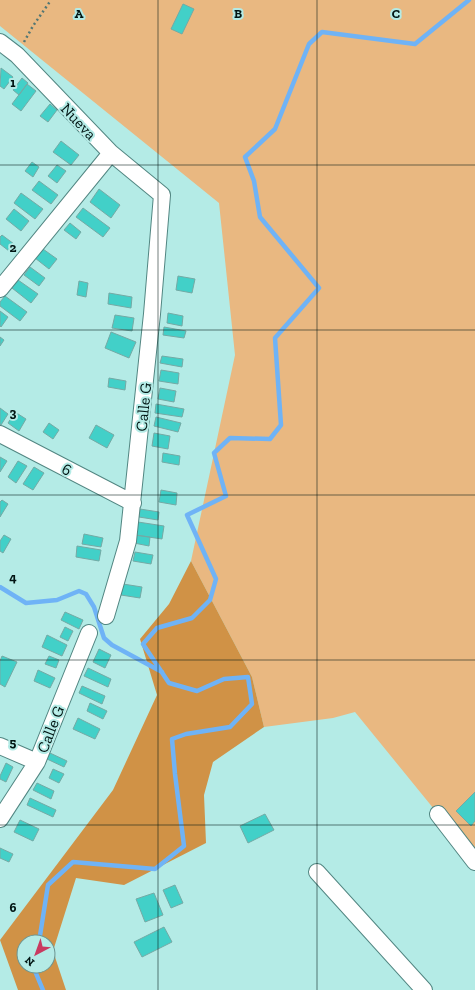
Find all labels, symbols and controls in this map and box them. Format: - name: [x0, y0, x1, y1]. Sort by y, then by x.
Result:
- text: A: [75, 6, 84, 21]
- text: B: [234, 6, 242, 21]
- text: C: [392, 6, 400, 21]
- text: 1: [10, 75, 16, 90]
- street label: Nueva: [57, 99, 101, 144]
- text: 2: [10, 240, 17, 255]
- street label: Calle G: [131, 382, 155, 432]
- text: 3: [10, 405, 17, 420]
- street label: 6: [59, 459, 75, 480]
- text: 4: [9, 570, 17, 585]
- street label: Calle G: [33, 703, 68, 755]
- text: 5: [10, 735, 17, 750]
- text: 6: [10, 900, 17, 915]
- north arrow: [16, 934, 56, 974]
- text: N: [22, 953, 37, 969]

